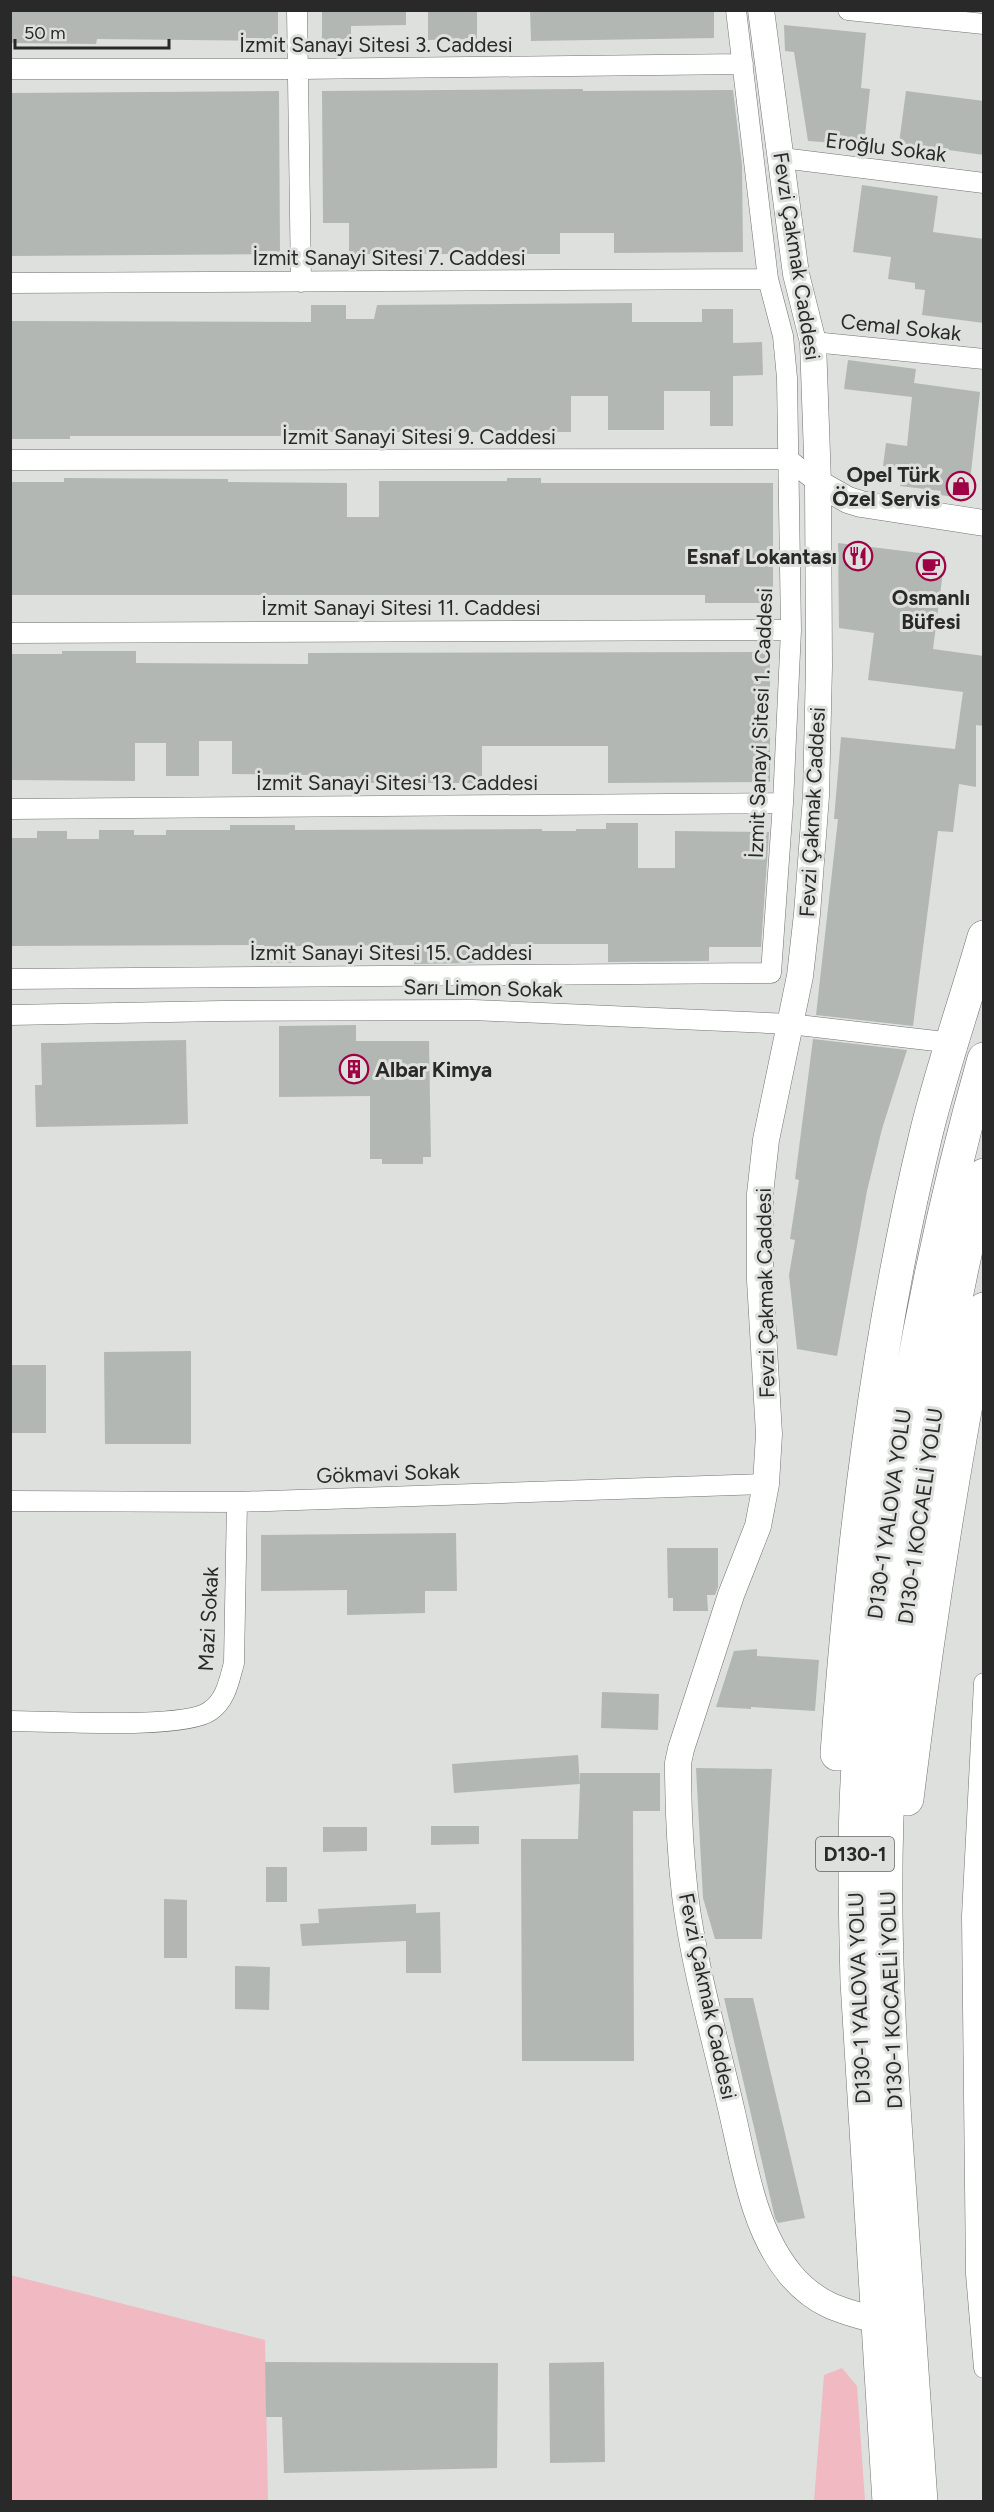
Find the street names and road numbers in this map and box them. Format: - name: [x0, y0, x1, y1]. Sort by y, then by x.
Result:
- street label: İzmit Sanayi Sitesi 3. Caddesi: [239, 32, 513, 57]
- street label: Eroğlu Sokak: [824, 127, 949, 167]
- street label: Fevzi Çakmak Caddesi: [768, 150, 826, 362]
- street label: İzmit Sanayi Sitesi 7. Caddesi: [252, 245, 526, 270]
- street label: Cemal Sokak: [840, 308, 963, 346]
- street label: İzmit Sanayi Sitesi 9. Caddesi: [282, 424, 556, 449]
- street label: İzmit Sanayi Sitesi 1. Caddesi: [743, 587, 777, 859]
- street label: İzmit Sanayi Sitesi 11. Caddesi: [261, 595, 541, 620]
- street label: Fevzi Çakmak Caddesi: [794, 706, 830, 918]
- street label: İzmit Sanayi Sitesi 13. Caddesi: [256, 770, 538, 795]
- street label: İzmit Sanayi Sitesi 15. Caddesi: [250, 940, 532, 965]
- street label: Sarı Limon Sokak: [403, 974, 564, 1002]
- street label: Fevzi Çakmak Caddesi: [751, 1188, 779, 1398]
- street label: D130-1 KOCAELİ YOLU: [892, 1406, 948, 1626]
- street label: D130-1 YALOVA YOLU: [862, 1407, 916, 1621]
- street label: Gökmavi Sokak: [316, 1458, 461, 1488]
- street label: Mazi Sokak: [193, 1565, 223, 1672]
- road number: D130-1: [816, 1837, 894, 1871]
- street label: Fevzi Çakmak Caddesi: [674, 1891, 742, 2101]
- street label: D130-1 KOCAELİ YOLU: [875, 1891, 907, 2109]
- street label: D130-1 YALOVA YOLU: [843, 1892, 875, 2104]

